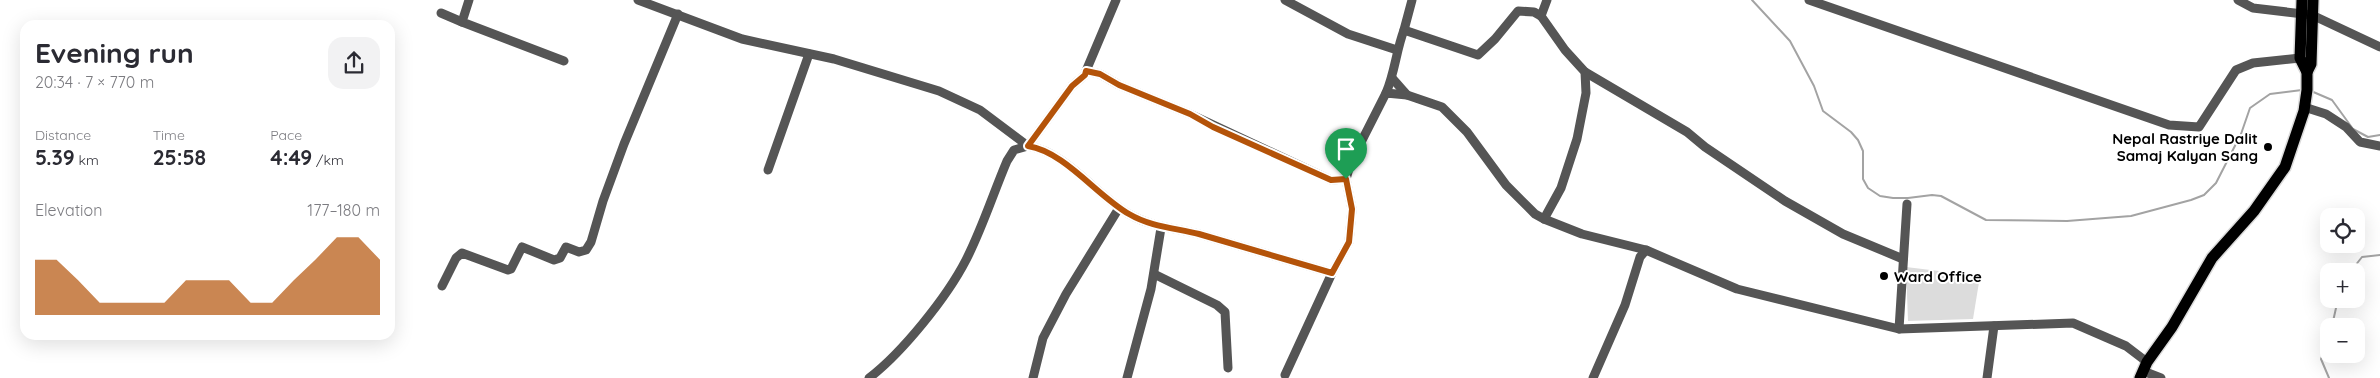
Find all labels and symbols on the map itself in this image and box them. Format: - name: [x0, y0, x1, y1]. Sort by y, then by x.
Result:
- pin: [1325, 128, 1367, 179]
- place label: Nepal Rastriye Dalit Samaj Kalyan Sang: [2112, 129, 2258, 165]
- marker: Nepal Rastriye Dalit Samaj Kalyan Sang: [2262, 141, 2274, 153]
- place label: Ward Office: [1894, 267, 1982, 286]
- marker: Ward Office: [1878, 270, 1890, 282]

